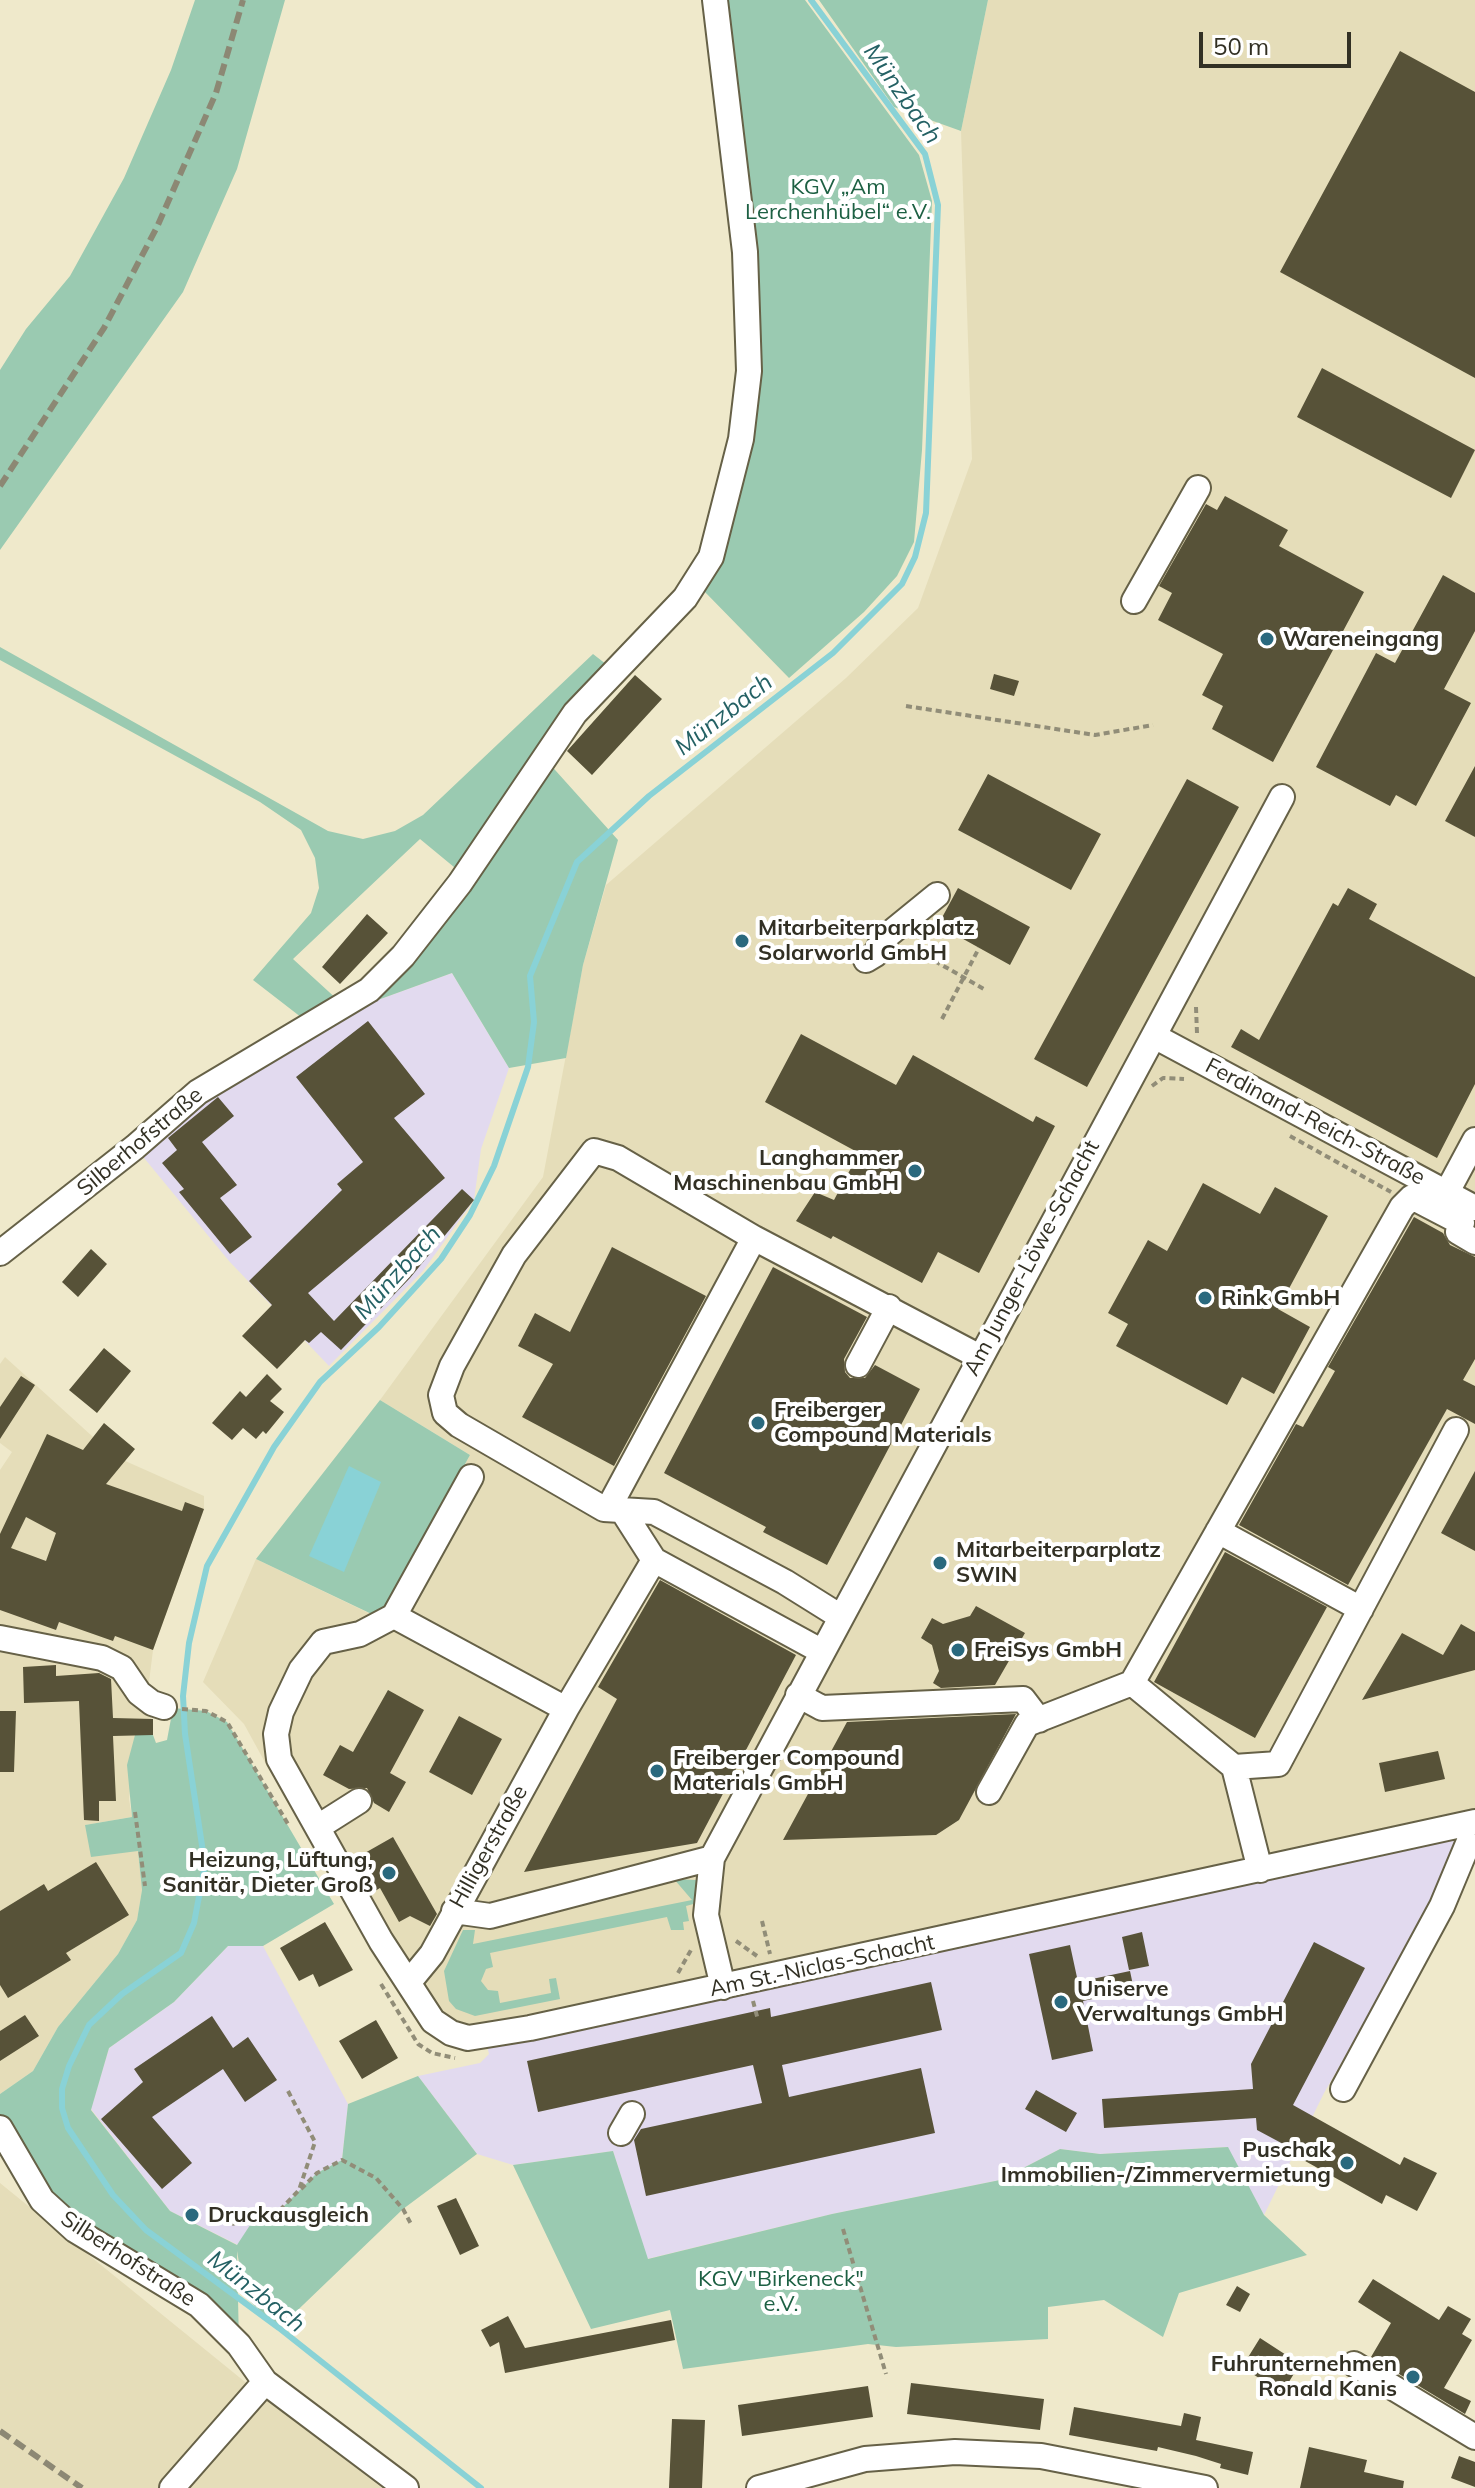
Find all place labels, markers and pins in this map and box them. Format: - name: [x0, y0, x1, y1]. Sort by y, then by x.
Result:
- place label: Wareneingang: [1283, 626, 1439, 652]
- marker: Wareneingang: [1258, 630, 1276, 648]
- place label: Mitarbeiterparkplatz Solarworld GmbH: [758, 915, 975, 966]
- marker: Mitarbeiterparkplatz Solarworld GmbH: [733, 932, 751, 950]
- place label: Langhammer Maschinenbau GmbH: [673, 1145, 899, 1196]
- marker: Langhammer Maschinenbau GmbH: [906, 1162, 924, 1180]
- place label: Rink GmbH: [1221, 1285, 1340, 1311]
- marker: Rink GmbH: [1196, 1289, 1214, 1307]
- place label: Freiberger Compound Materials: [774, 1397, 992, 1448]
- marker: Freiberger Compound Materials: [749, 1414, 767, 1432]
- place label: Mitarbeiterparplatz SWIN: [956, 1537, 1161, 1588]
- marker: Mitarbeiterparplatz SWIN: [931, 1554, 949, 1572]
- place label: FreiSys GmbH: [974, 1637, 1122, 1663]
- marker: FreiSys GmbH: [949, 1641, 967, 1659]
- place label: Freiberger Compound Materials GmbH: [673, 1745, 900, 1796]
- marker: Freiberger Compound Materials GmbH: [648, 1762, 666, 1780]
- place label: Heizung, Lüftung, Sanitär, Dieter Groß: [162, 1847, 373, 1898]
- marker: Heizung, Lüftung, Sanitär, Dieter Groß: [380, 1864, 398, 1882]
- place label: Uniserve Verwaltungs GmbH: [1077, 1976, 1284, 2028]
- marker: Uniserve Verwaltungs GmbH: [1052, 1993, 1070, 2011]
- place label: Puschak Immobilien-/Zimmervermietung: [1001, 2137, 1331, 2188]
- marker: Puschak Immobilien-/Zimmervermietung: [1338, 2154, 1356, 2172]
- place label: Druckausgleich: [208, 2202, 369, 2228]
- marker: Druckausgleich: [183, 2206, 201, 2224]
- place label: Fuhrunternehmen Ronald Kanis: [1211, 2351, 1397, 2402]
- marker: Fuhrunternehmen Ronald Kanis: [1404, 2368, 1422, 2386]

